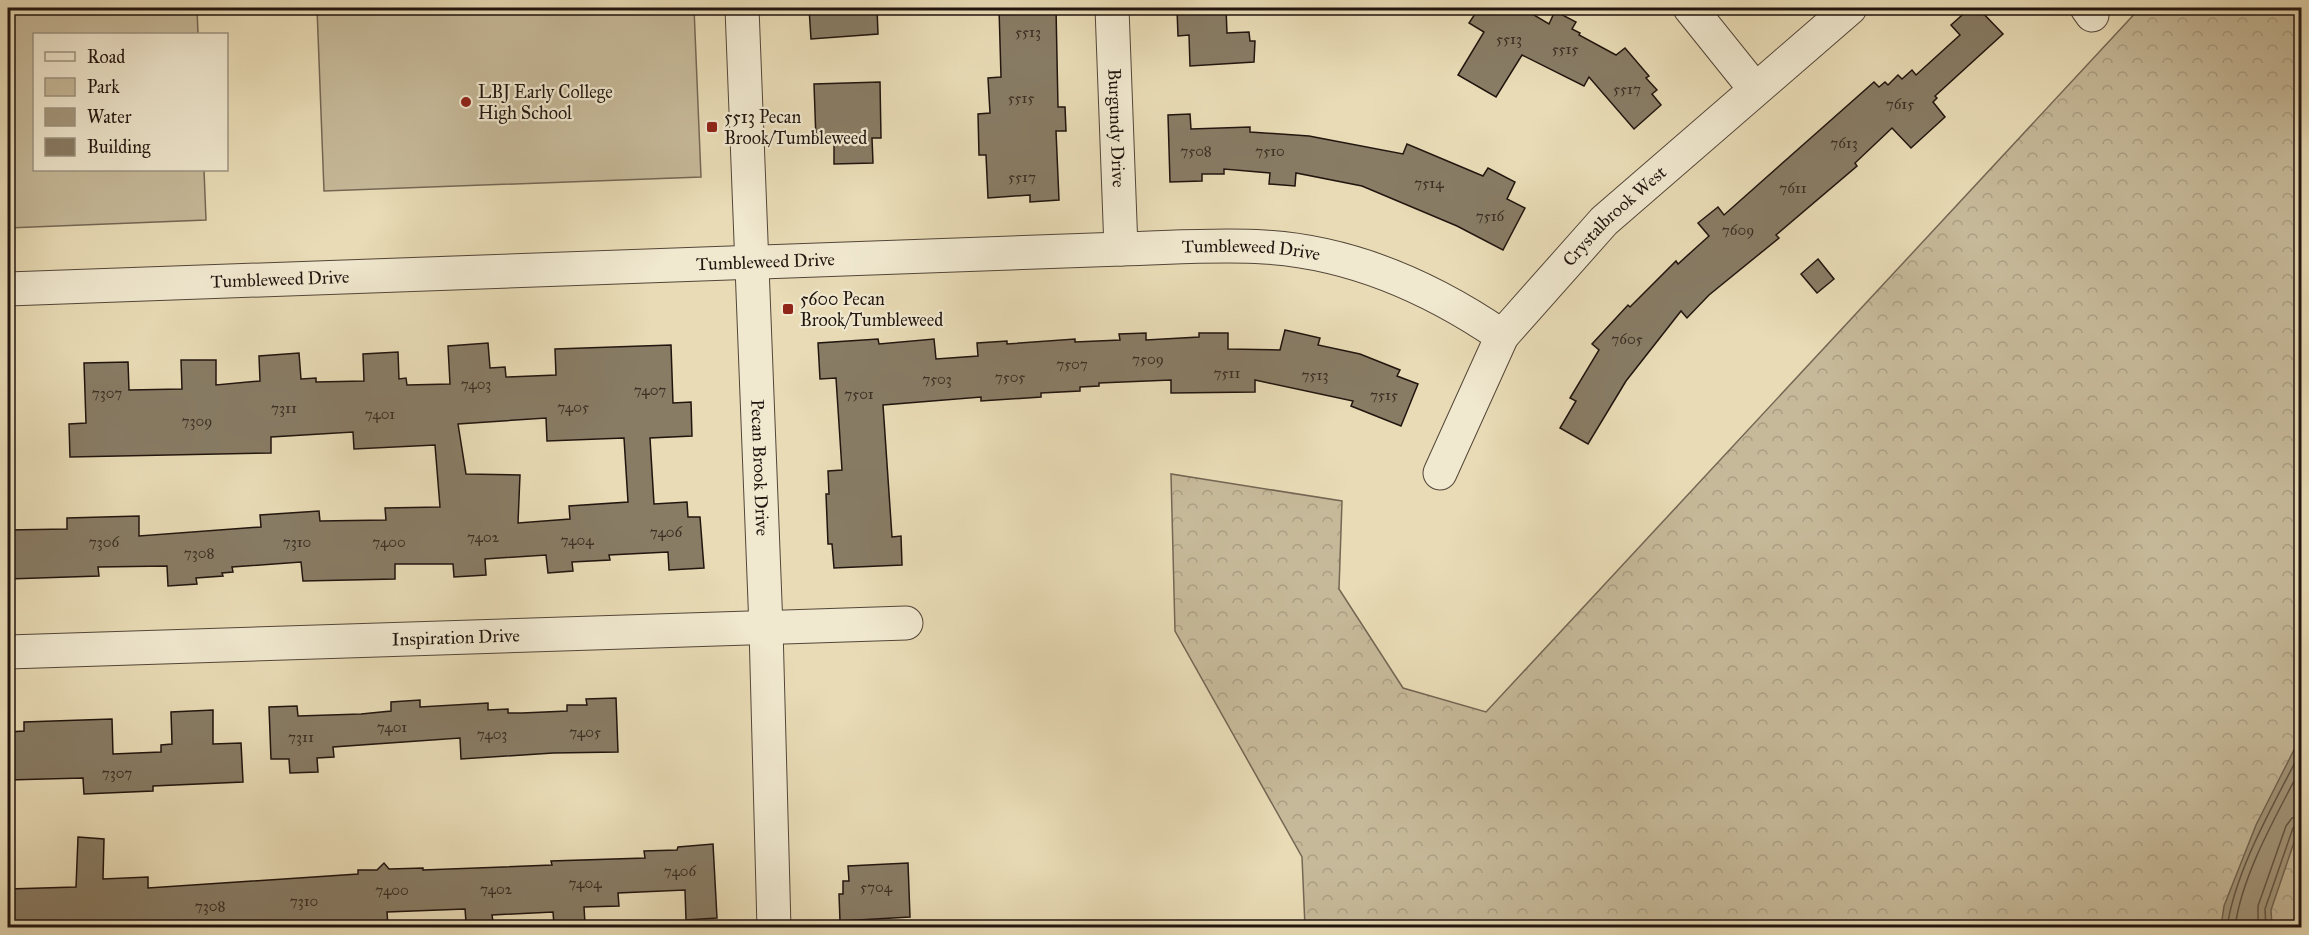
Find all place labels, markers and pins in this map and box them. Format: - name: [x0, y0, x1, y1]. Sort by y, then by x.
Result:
- place label: LBJ Early College High School: [478, 81, 613, 125]
- marker: LBJ Early College High School: [459, 95, 473, 109]
- place label: 5513 Pecan Brook/Tumbleweed: [724, 106, 867, 149]
- marker: 5513 Pecan Brook/Tumbleweed: [705, 120, 719, 134]
- place label: 5600 Pecan Brook/Tumbleweed: [800, 288, 943, 331]
- marker: 5600 Pecan Brook/Tumbleweed: [781, 302, 795, 316]

